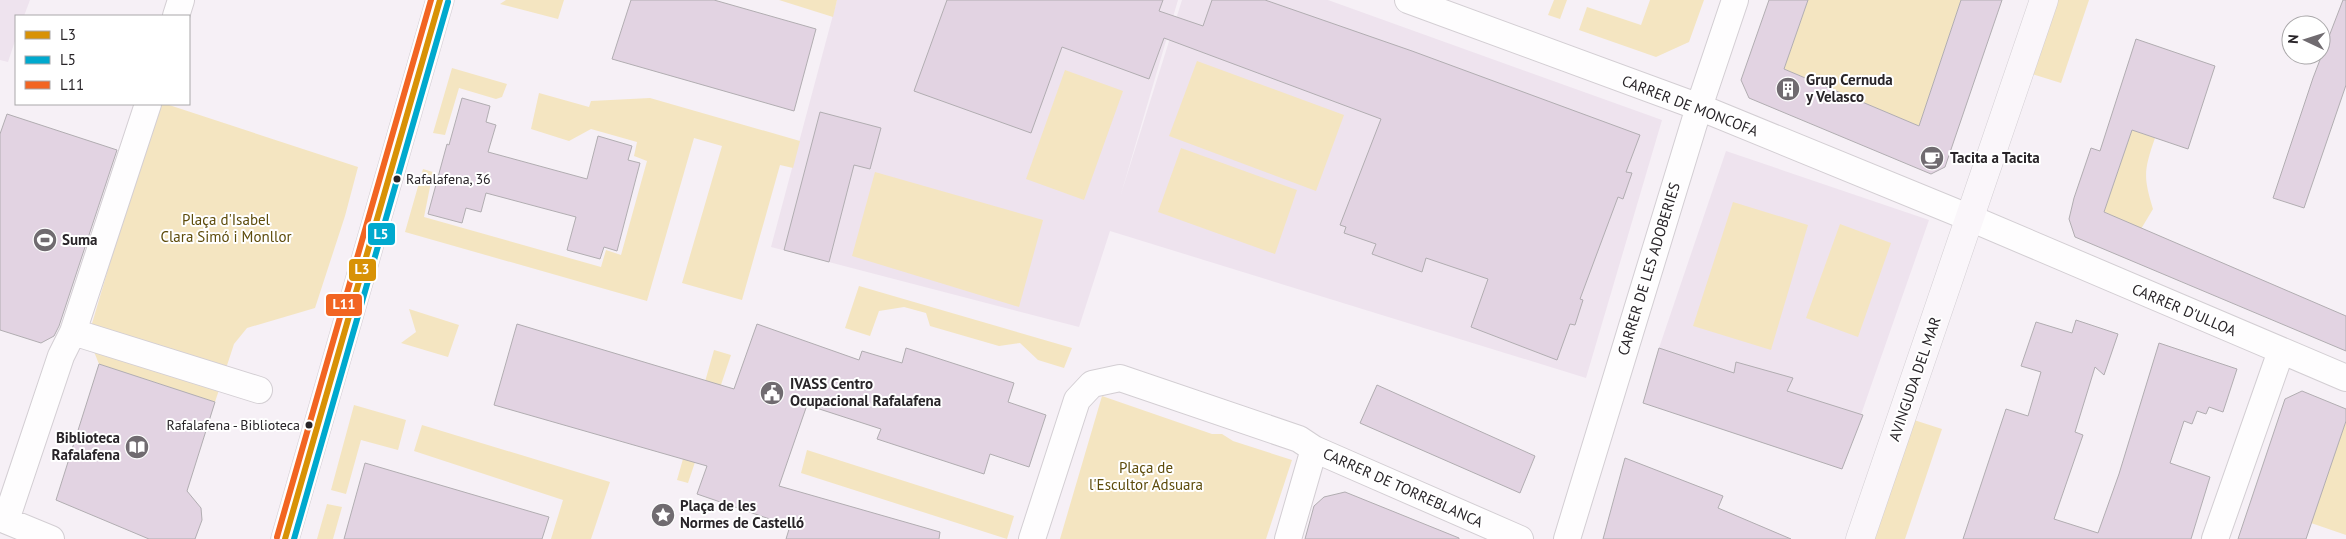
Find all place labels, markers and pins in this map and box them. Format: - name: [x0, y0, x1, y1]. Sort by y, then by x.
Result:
- place label: Grup Cernuda y Velasco: [1805, 70, 1893, 106]
- building icon: Grup Cernuda y Velasco: [1775, 76, 1801, 102]
- cafe icon: Tacita a Tacita: [1919, 145, 1945, 171]
- place label: Tacita a Tacita: [1950, 148, 2040, 167]
- place label: Rafalafena, 36: [406, 170, 491, 188]
- marker: Rafalafena, 36: [392, 174, 402, 184]
- sports icon: Suma: [32, 227, 58, 253]
- place label: Suma: [62, 230, 98, 249]
- place label: IVASS Centro Ocupacional Rafalafena: [790, 374, 941, 410]
- public building icon: IVASS Centro Ocupacional Rafalafena: [759, 380, 785, 406]
- place label: Rafalafena - Biblioteca: [166, 416, 300, 434]
- marker: Rafalafena - Biblioteca: [304, 420, 314, 430]
- place label: Biblioteca Rafalafena: [51, 428, 120, 464]
- library icon: Biblioteca Rafalafena: [124, 434, 150, 460]
- place label: Plaça de les Normes de Castelló: [680, 496, 804, 532]
- place icon: Plaça de les Normes de Castelló: [650, 502, 676, 528]

